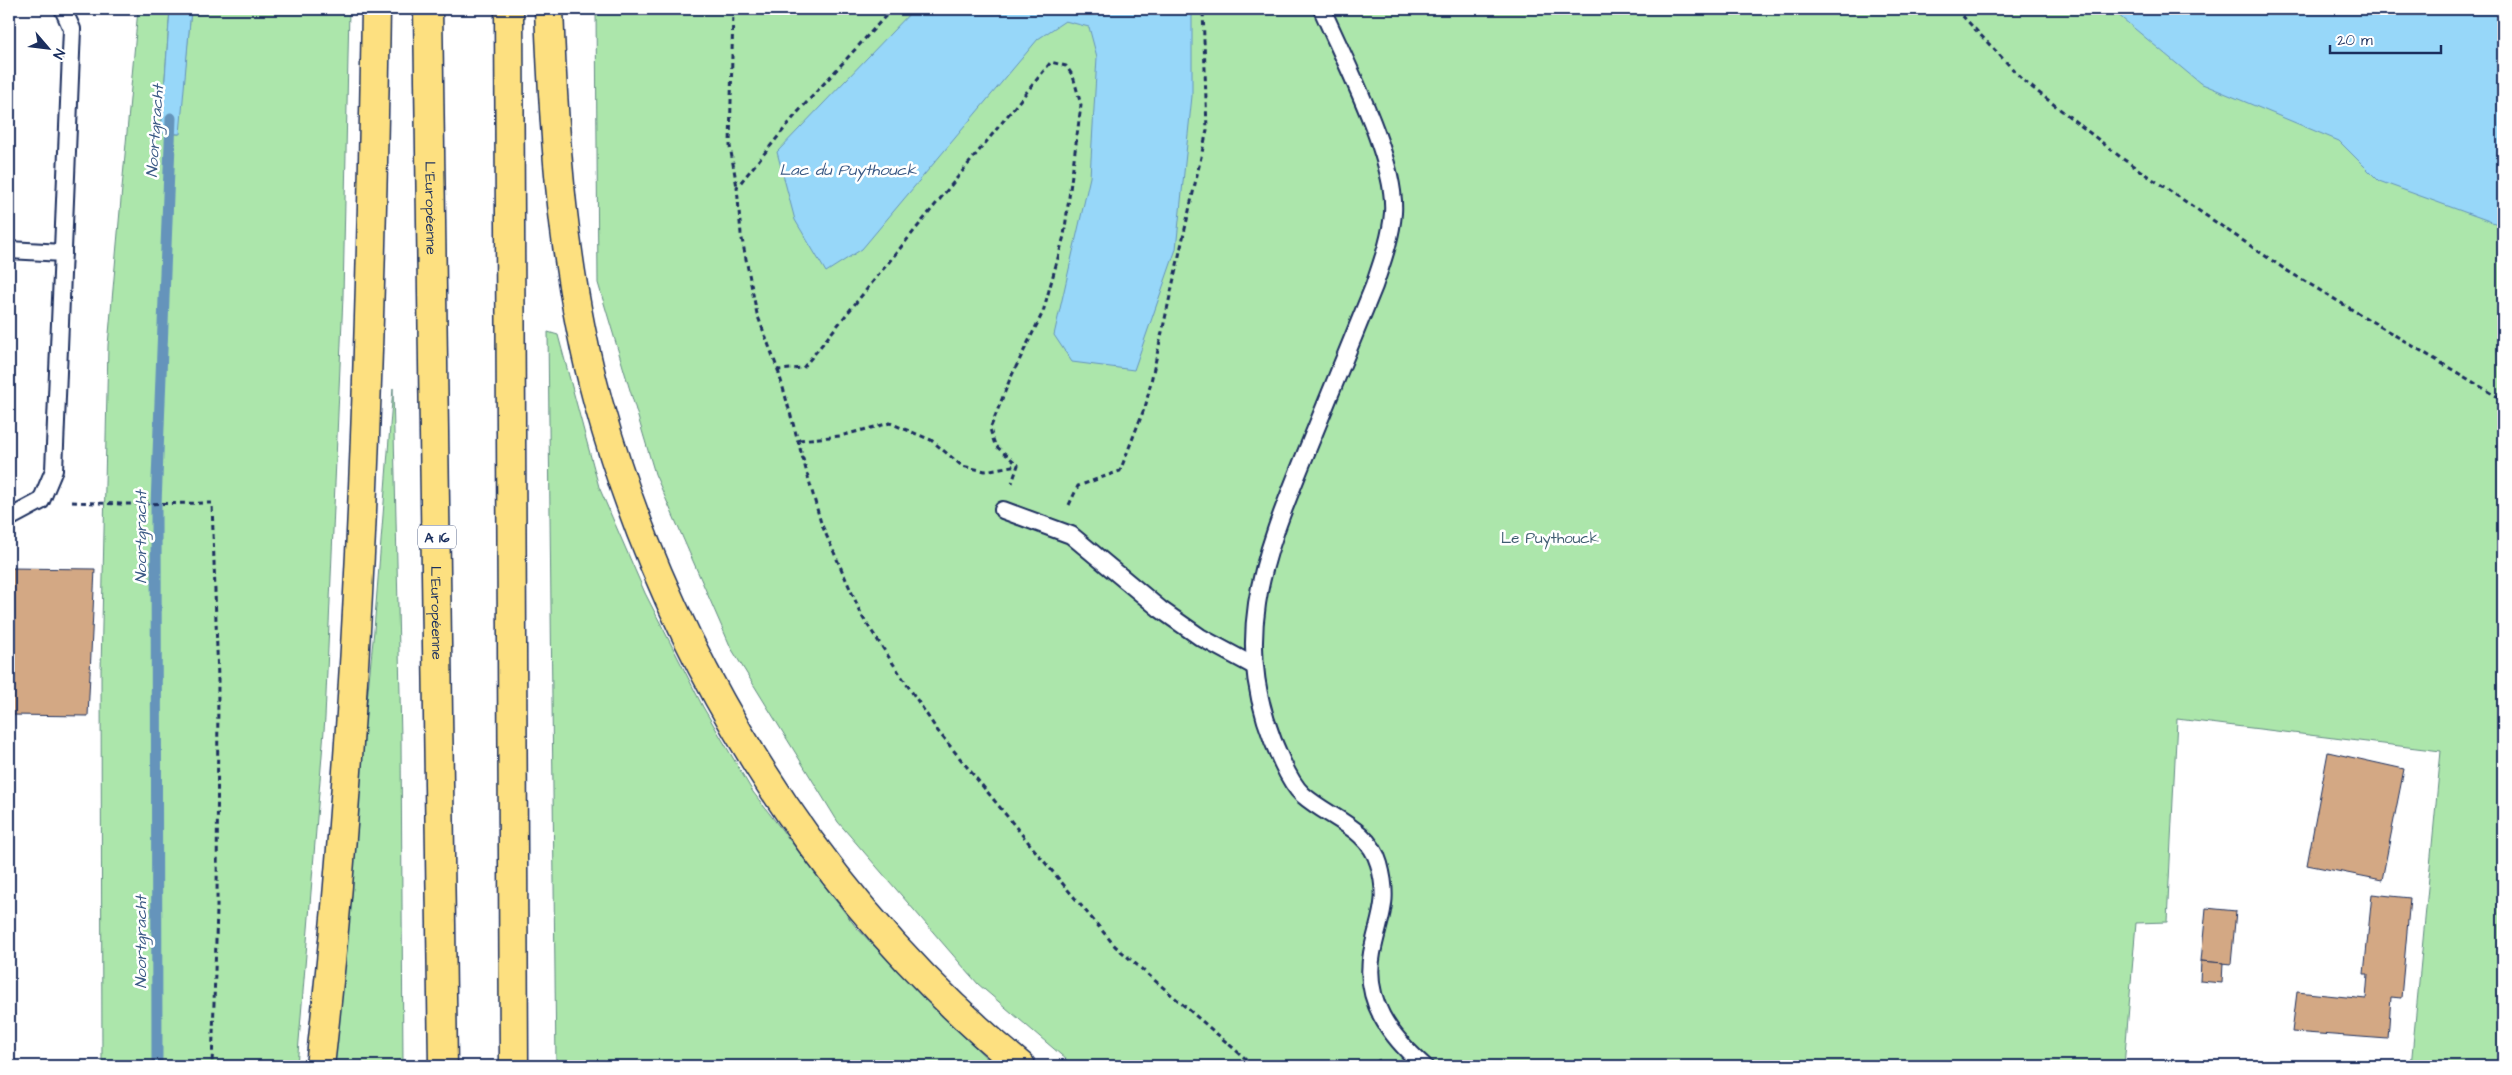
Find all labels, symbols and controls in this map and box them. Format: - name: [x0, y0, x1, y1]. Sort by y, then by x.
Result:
- north arrow: [22, 22, 72, 72]
- scale bar: [2330, 22, 2441, 54]
- text: 20 m: [2337, 30, 2373, 51]
- text: N: [48, 45, 69, 62]
- water label: Noortgracht: [141, 82, 170, 178]
- water label: Lac du Puythouck: [779, 159, 918, 182]
- street label: L'Européenne: [419, 161, 441, 255]
- water label: Noortgracht: [130, 489, 153, 584]
- road number: A 16: [418, 526, 456, 548]
- park label: Le Puythouck: [1501, 528, 1599, 550]
- street label: L'Européenne: [425, 566, 447, 660]
- water label: Noortgracht: [130, 894, 153, 989]

